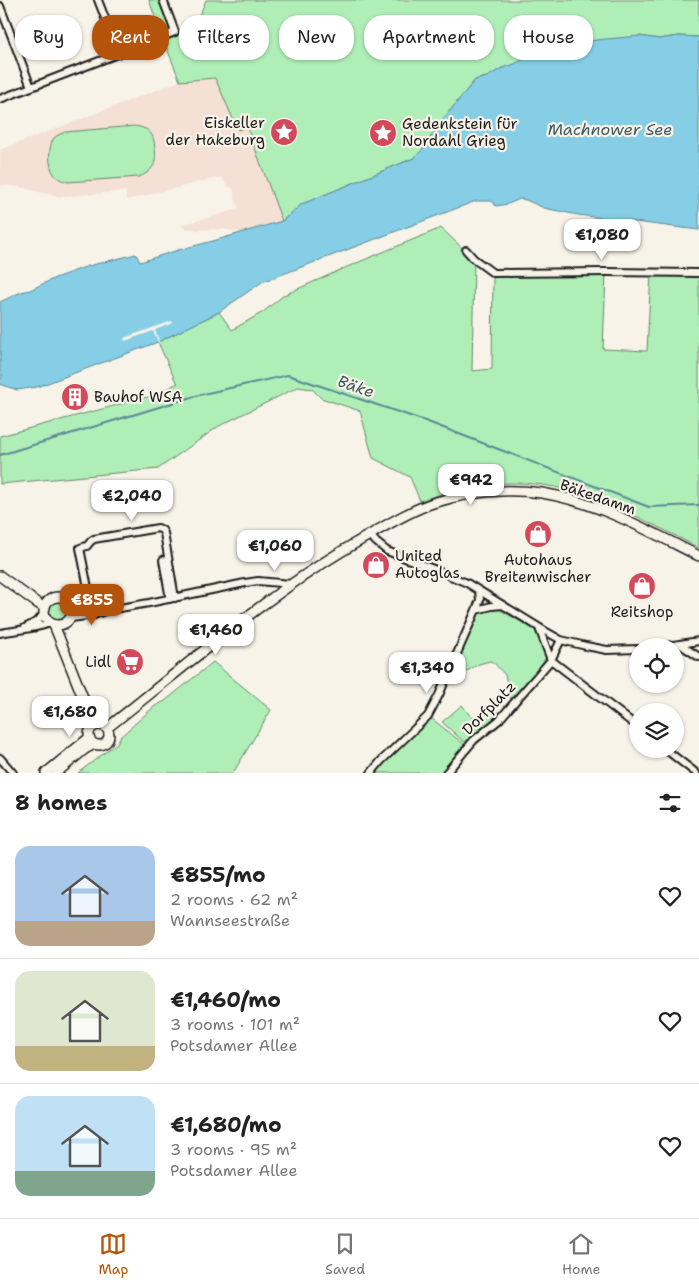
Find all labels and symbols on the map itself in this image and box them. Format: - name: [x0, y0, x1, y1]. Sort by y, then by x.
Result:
- place label: Eiskeller der Hakeburg: [166, 113, 265, 150]
- place label: Gedenkstein für Nordahl Grieg: [402, 114, 518, 151]
- place icon: Eiskeller der Hakeburg: [269, 117, 299, 147]
- place icon: Gedenkstein für Nordahl Grieg: [368, 118, 398, 148]
- water label: Machnower See: [548, 119, 672, 140]
- pin: €1,080: [561, 218, 643, 261]
- water label: Bäke: [335, 370, 377, 402]
- building icon: Bauhof WSA: [60, 382, 90, 412]
- place label: Bauhof WSA: [94, 387, 182, 407]
- pin: €942: [441, 464, 501, 506]
- street label: Bäkedamm: [557, 475, 639, 519]
- pin: €2,040: [91, 480, 173, 522]
- shop icon: Autohaus Breitenwischer: [523, 519, 553, 549]
- pin: €1,060: [234, 530, 316, 572]
- place label: United Autoglas: [395, 546, 460, 583]
- shop icon: United Autoglas: [361, 550, 391, 580]
- place label: Autohaus Breitenwischer: [485, 550, 591, 587]
- shop icon: Reitshop: [627, 571, 657, 601]
- pin: €855: [62, 584, 122, 626]
- place label: Reitshop: [611, 602, 673, 622]
- pin: €1,460: [175, 614, 257, 656]
- supermarket icon: Lidl: [115, 647, 145, 677]
- place label: Lidl: [85, 652, 111, 672]
- pin: €1,340: [386, 652, 468, 694]
- street label: Dorfplatz: [458, 677, 520, 739]
- pin: €1,680: [29, 696, 111, 738]

